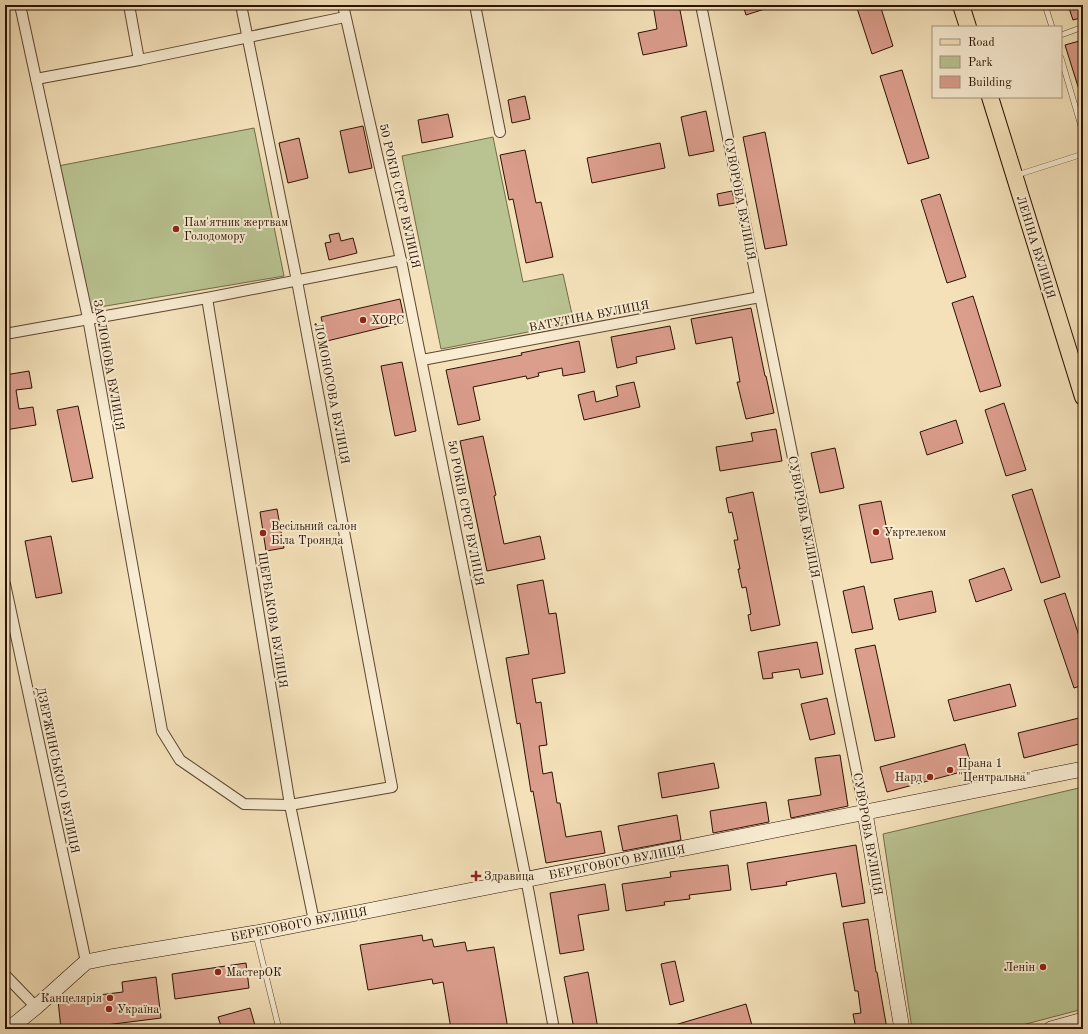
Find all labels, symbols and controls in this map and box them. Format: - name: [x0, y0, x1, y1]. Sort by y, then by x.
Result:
- legend: [932, 26, 1062, 98]
- text: Road: [968, 37, 995, 49]
- text: Park: [968, 57, 993, 69]
- text: Building: [968, 77, 1012, 89]
- street label: 50 РОКІВ СРСР ВУЛИЦЯ: [377, 123, 422, 270]
- street label: СУВОРОВА ВУЛИЦЯ: [721, 137, 757, 261]
- street label: ЛЕНІНА ВУЛИЦЯ: [1014, 194, 1056, 300]
- place label: Пам'ятник жертвам Голодомору: [184, 217, 288, 243]
- marker: Пам'ятник жертвам Голодомору: [171, 224, 181, 234]
- street label: ЗАСЛОНОВА ВУЛИЦЯ: [91, 299, 125, 432]
- street label: ВАТУТІНА ВУЛИЦЯ: [528, 299, 650, 335]
- marker: ХОРС: [358, 315, 368, 325]
- place label: ХОРС: [371, 315, 404, 327]
- street label: ЛОМОНОСОВА ВУЛИЦЯ: [311, 321, 351, 465]
- street label: 50 РОКІВ СРСР ВУЛИЦЯ: [445, 439, 486, 587]
- street label: СУВОРОВА ВУЛИЦЯ: [785, 455, 821, 579]
- place label: Весільний салон Біла Троянда: [271, 520, 357, 547]
- marker: Укртелеком: [871, 527, 881, 537]
- place label: Укртелеком: [884, 527, 946, 539]
- marker: Весільний салон Біла Троянда: [258, 528, 268, 538]
- street label: ЩЕРБАКОВА ВУЛИЦЯ: [255, 551, 289, 689]
- street label: ДЗЕРЖИНСЬКОГО ВУЛИЦЯ: [33, 686, 81, 855]
- place label: Прана 1 "Центральна": [958, 758, 1030, 784]
- marker: Прана 1 "Центральна": [945, 765, 955, 775]
- street label: СУВОРОВА ВУЛИЦЯ: [850, 772, 884, 896]
- place label: Нард: [895, 772, 922, 784]
- marker: Нард: [925, 772, 935, 782]
- street label: БЕРЕГОВОГО ВУЛИЦЯ: [548, 844, 687, 882]
- marker: Здравица: [471, 871, 481, 881]
- place label: Здравица: [484, 871, 534, 883]
- street label: БЕРЕГОВОГО ВУЛИЦЯ: [230, 906, 369, 944]
- place label: Ленін: [1004, 961, 1035, 974]
- marker: Ленін: [1038, 962, 1048, 972]
- marker: МастерОК: [213, 967, 223, 977]
- place label: МастерОК: [226, 967, 282, 979]
- place label: Канцелярія: [41, 992, 102, 1005]
- marker: Канцелярія: [105, 993, 115, 1003]
- marker: Україна: [104, 1004, 114, 1014]
- place label: Україна: [117, 1004, 159, 1016]

